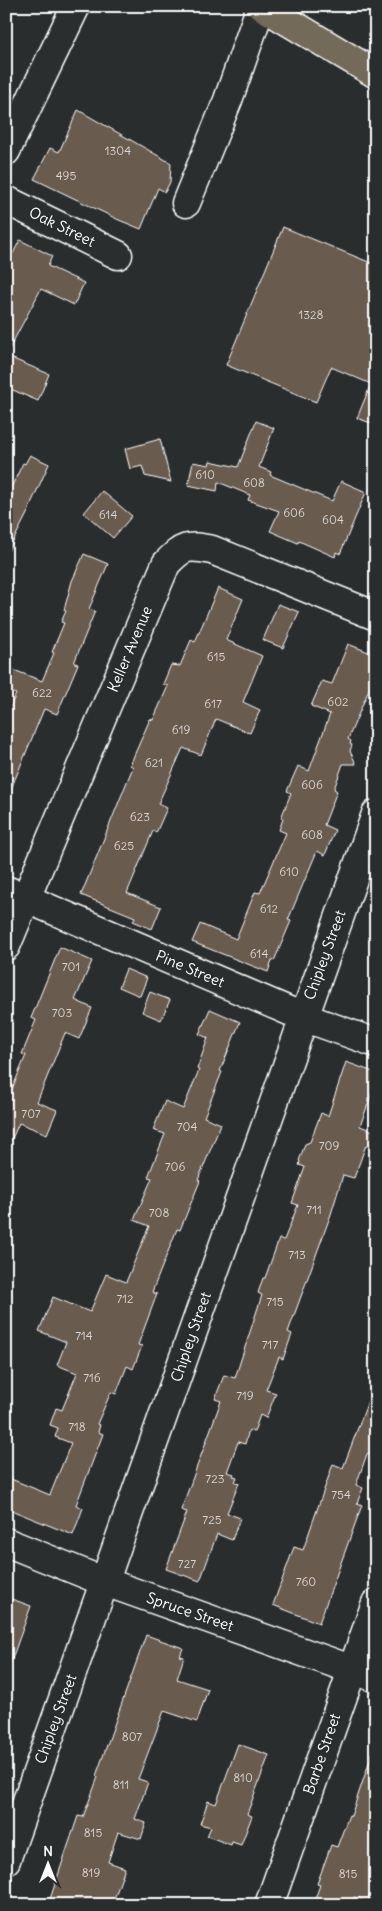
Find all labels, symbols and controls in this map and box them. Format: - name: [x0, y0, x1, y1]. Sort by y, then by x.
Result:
- house number: 1304: [105, 143, 131, 158]
- house number: 495: [56, 168, 76, 183]
- street label: Oak Street: [26, 202, 98, 251]
- house number: 1328: [298, 307, 324, 322]
- house number: 610: [195, 467, 215, 482]
- house number: 608: [243, 475, 265, 490]
- house number: 606: [283, 505, 305, 520]
- house number: 614: [99, 507, 117, 522]
- house number: 604: [322, 512, 344, 527]
- street label: Keller Avenue: [103, 603, 156, 695]
- house number: 615: [207, 649, 225, 664]
- house number: 622: [32, 685, 52, 700]
- house number: 602: [327, 694, 349, 709]
- house number: 617: [204, 696, 222, 711]
- house number: 619: [172, 722, 190, 737]
- house number: 621: [145, 755, 163, 770]
- house number: 606: [301, 777, 323, 792]
- house number: 623: [130, 809, 150, 824]
- house number: 608: [301, 827, 323, 842]
- house number: 625: [114, 838, 134, 853]
- house number: 610: [279, 864, 299, 879]
- house number: 612: [260, 901, 279, 916]
- street label: Chipley Street: [300, 907, 350, 1002]
- street label: Pine Street: [153, 946, 227, 992]
- house number: 614: [250, 946, 268, 961]
- house number: 701: [62, 959, 80, 974]
- house number: 703: [52, 1005, 72, 1020]
- house number: 707: [21, 1106, 41, 1121]
- house number: 704: [177, 1119, 197, 1134]
- house number: 709: [319, 1138, 339, 1153]
- house number: 706: [165, 1159, 185, 1174]
- house number: 711: [306, 1202, 322, 1217]
- house number: 708: [149, 1205, 169, 1220]
- house number: 713: [288, 1247, 306, 1262]
- street label: Chipley Street: [166, 1289, 215, 1384]
- house number: 712: [116, 1291, 134, 1306]
- house number: 715: [266, 1294, 284, 1309]
- house number: 714: [75, 1328, 93, 1343]
- house number: 717: [262, 1337, 278, 1352]
- house number: 716: [83, 1370, 101, 1385]
- house number: 719: [236, 1388, 254, 1403]
- house number: 718: [68, 1419, 86, 1434]
- house number: 723: [205, 1471, 225, 1486]
- house number: 754: [331, 1487, 351, 1502]
- house number: 725: [202, 1512, 222, 1527]
- house number: 727: [178, 1556, 196, 1571]
- house number: 760: [296, 1574, 316, 1589]
- street label: Spruce Street: [144, 1588, 236, 1635]
- street label: Chipley Street: [31, 1671, 81, 1766]
- street label: Barbe Street: [299, 1711, 344, 1797]
- house number: 807: [122, 1729, 142, 1744]
- house number: 810: [233, 1770, 253, 1785]
- house number: 811: [113, 1777, 129, 1792]
- house number: 815: [84, 1825, 102, 1840]
- north arrow: [22, 1838, 72, 1888]
- text: N: [43, 1842, 53, 1860]
- house number: 819: [82, 1865, 100, 1880]
- house number: 815: [339, 1866, 357, 1881]

